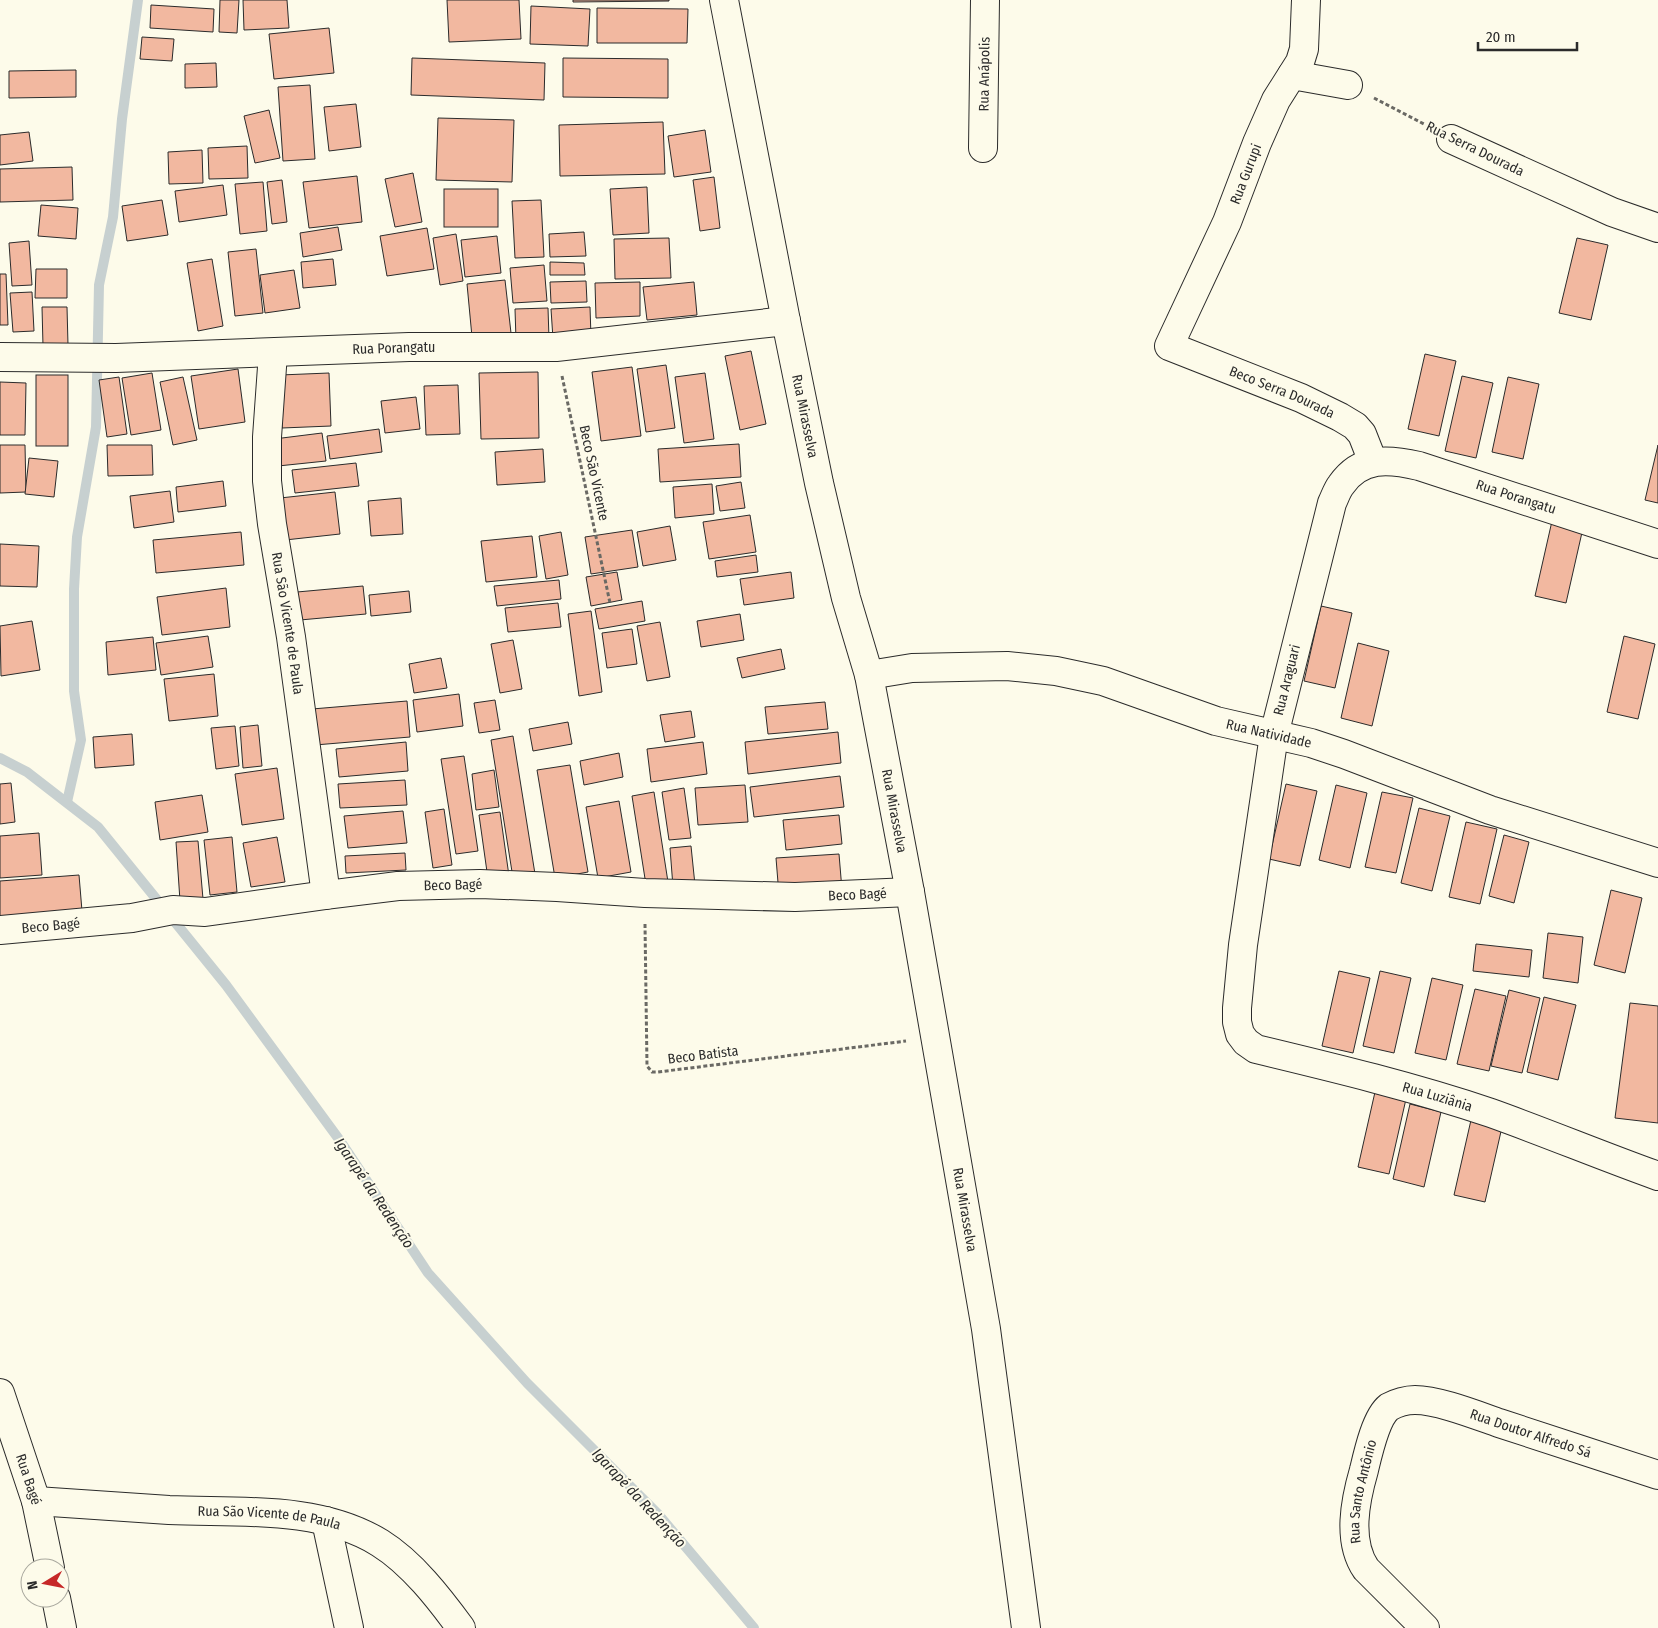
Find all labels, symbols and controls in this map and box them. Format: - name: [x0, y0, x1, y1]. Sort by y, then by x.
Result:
- scale bar: [1478, 20, 1577, 52]
- text: 20 m: [1486, 28, 1516, 46]
- street label: Rua Anápolis: [975, 36, 993, 112]
- street label: Rua Serra Dourada: [1423, 118, 1527, 180]
- street label: Rua Gurupi: [1227, 141, 1265, 207]
- street label: Rua Porangatu: [352, 338, 435, 358]
- street label: Beco Serra Dourada: [1227, 362, 1338, 422]
- street label: Rua Mirasselva: [789, 373, 822, 460]
- street label: Beco São Vicente: [576, 424, 612, 522]
- street label: Rua Porangatu: [1474, 476, 1558, 518]
- street label: Rua São Vicente de Paula: [268, 551, 307, 696]
- street label: Rua Araguari: [1270, 643, 1304, 717]
- street label: Rua Natividade: [1224, 715, 1313, 751]
- street label: Rua Mirasselva: [878, 767, 911, 854]
- street label: Beco Bagé: [423, 875, 482, 894]
- street label: Beco Bagé: [828, 885, 887, 904]
- street label: Beco Bagé: [21, 914, 81, 937]
- street label: Beco Batista: [667, 1042, 739, 1068]
- street label: Rua Luziânia: [1401, 1078, 1475, 1115]
- water label: Igarapé da Redenção: [330, 1134, 418, 1252]
- street label: Rua Mirasselva: [950, 1166, 981, 1253]
- street label: Rua Doutor Alfredo Sá: [1468, 1405, 1594, 1461]
- street label: Rua Santo Antônio: [1346, 1437, 1380, 1545]
- water label: Igarapé da Redenção: [588, 1445, 690, 1552]
- street label: Rua Bagé: [12, 1452, 45, 1506]
- street label: Rua São Vicente de Paula: [198, 1502, 343, 1533]
- north arrow: [20, 1558, 70, 1608]
- text: N: [24, 1580, 42, 1591]

